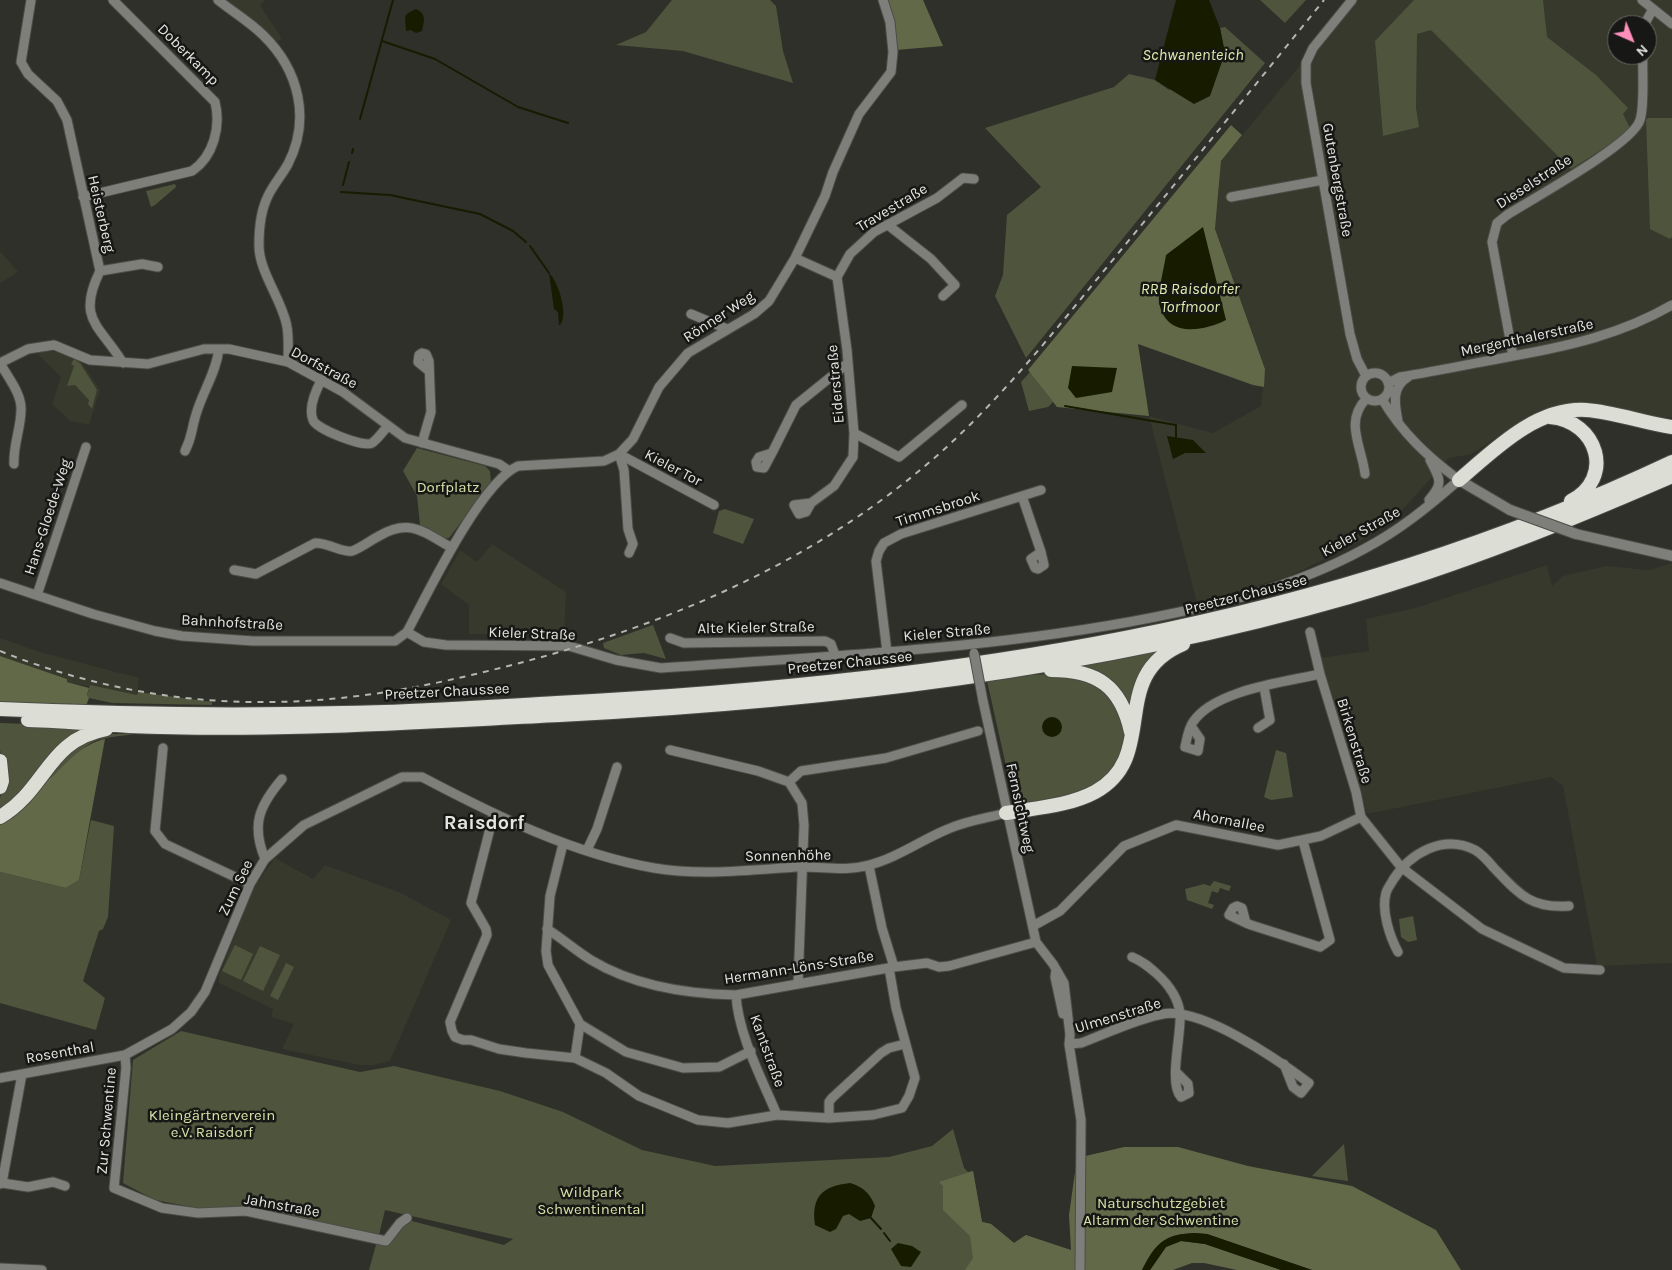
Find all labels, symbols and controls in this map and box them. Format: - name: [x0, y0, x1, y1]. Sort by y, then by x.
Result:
- north arrow: [1607, 15, 1657, 65]
- street label: Doberkamp: [153, 20, 223, 90]
- text: N: [1633, 41, 1652, 60]
- water label: Schwanenteich: [1142, 45, 1244, 65]
- street label: Gutenbergstraße: [1318, 122, 1356, 238]
- street label: Dieselstraße: [1493, 151, 1575, 213]
- street label: Heisterberg: [83, 173, 119, 255]
- street label: Travestraße: [853, 180, 931, 236]
- water label: RRB Raisdorfer Torfmoor: [1141, 279, 1239, 317]
- street label: Rönner Weg: [680, 287, 758, 347]
- street label: Mergenthalerstraße: [1459, 315, 1595, 361]
- street label: Dorfstraße: [288, 343, 360, 393]
- street label: Eiderstraße: [824, 344, 848, 424]
- street label: Kieler Tor: [641, 445, 705, 491]
- street label: Hans-Gloede-Weg: [21, 457, 75, 577]
- park label: Dorfplatz: [417, 479, 479, 497]
- street label: Timmsbrook: [894, 487, 982, 531]
- street label: Kieler Straße: [1318, 503, 1404, 561]
- street label: Preetzer Chaussee: [1183, 571, 1309, 619]
- street label: Bahnhofstraße: [181, 611, 283, 635]
- street label: Alte Kieler Straße: [697, 618, 815, 638]
- street label: Kieler Straße: [903, 620, 991, 646]
- street label: Kieler Straße: [488, 623, 576, 645]
- street label: Preetzer Chaussee: [787, 647, 913, 679]
- street label: Preetzer Chaussee: [384, 680, 510, 704]
- street label: Birkenstraße: [1332, 696, 1376, 786]
- street label: Fernsichtweg: [1002, 761, 1038, 855]
- street label: Ahornallee: [1192, 805, 1266, 837]
- district label: Raisdorf: [444, 811, 524, 835]
- street label: Sonnenhöhe: [745, 846, 831, 866]
- street label: Zum See: [215, 857, 257, 919]
- street label: Hermann-Löns-Straße: [723, 947, 875, 989]
- street label: Ulmenstraße: [1073, 994, 1163, 1038]
- street label: Kantstraße: [746, 1012, 788, 1090]
- street label: Rosenthal: [24, 1038, 96, 1068]
- street label: Zur Schwentine: [93, 1067, 121, 1175]
- park label: Kleingärtnerverein e.V. Raisdorf: [149, 1107, 275, 1142]
- park label: Wildpark Schwentinental: [537, 1184, 645, 1219]
- street label: Jahnstraße: [243, 1190, 321, 1222]
- park label: Naturschutzgebiet Altarm der Schwentine: [1083, 1195, 1239, 1230]

